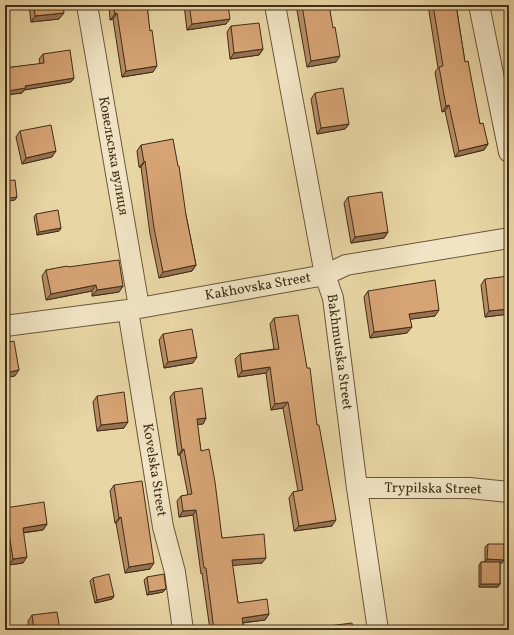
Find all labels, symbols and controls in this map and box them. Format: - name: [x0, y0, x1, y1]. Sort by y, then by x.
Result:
- street label: Ковельська вулиця: [93, 95, 133, 217]
- street label: Kakhovska Street: [204, 268, 313, 306]
- street label: Bakhmutska Street: [321, 293, 357, 411]
- street label: Kovelska Street: [137, 422, 171, 518]
- street label: Trypilska Street: [384, 479, 482, 499]

